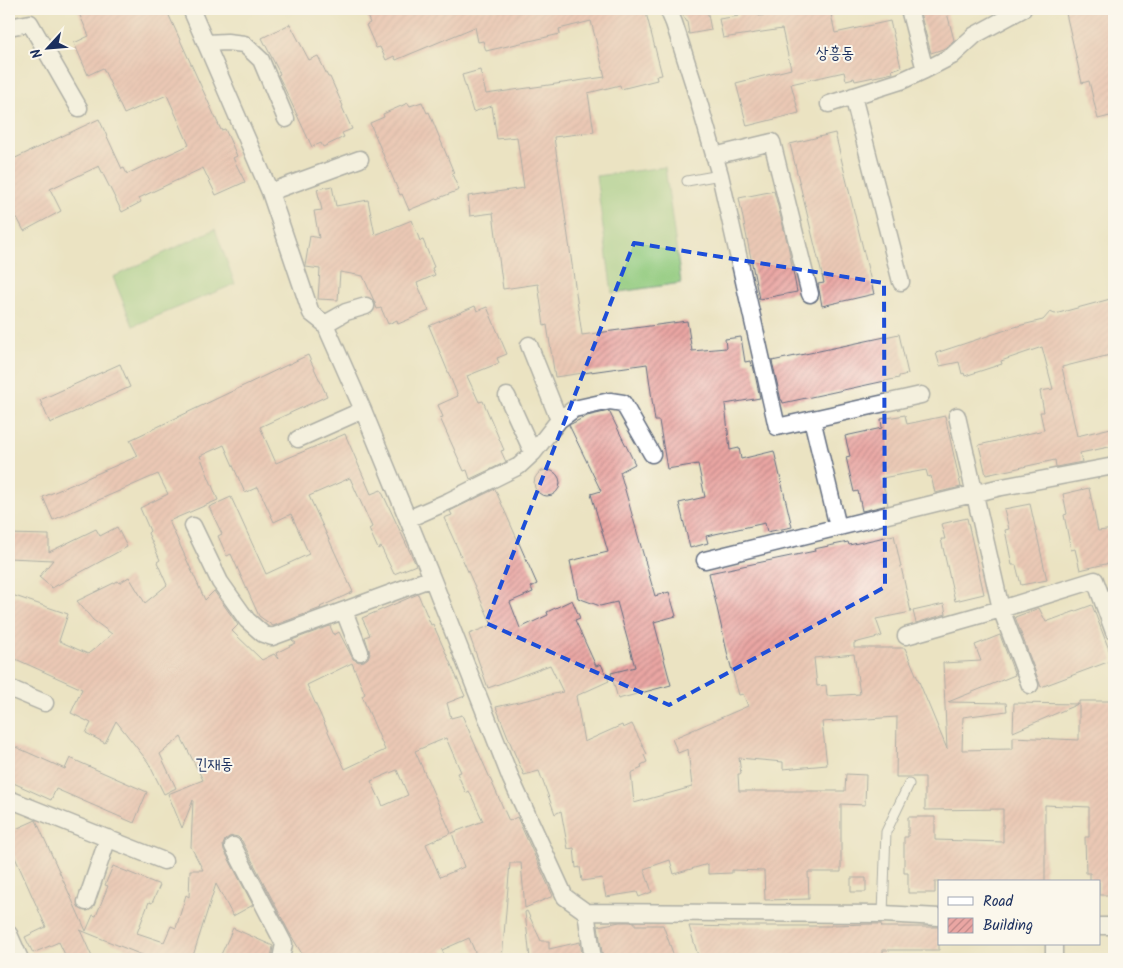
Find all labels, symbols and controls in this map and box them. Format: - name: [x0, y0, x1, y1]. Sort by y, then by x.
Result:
- north arrow: [22, 22, 72, 72]
- district label: 상흥동: [816, 41, 854, 66]
- text: N: [25, 44, 49, 62]
- district label: 긴재동: [195, 752, 233, 777]
- legend: [938, 880, 1100, 946]
- text: Road: [983, 890, 1014, 914]
- text: Building: [983, 914, 1033, 938]

